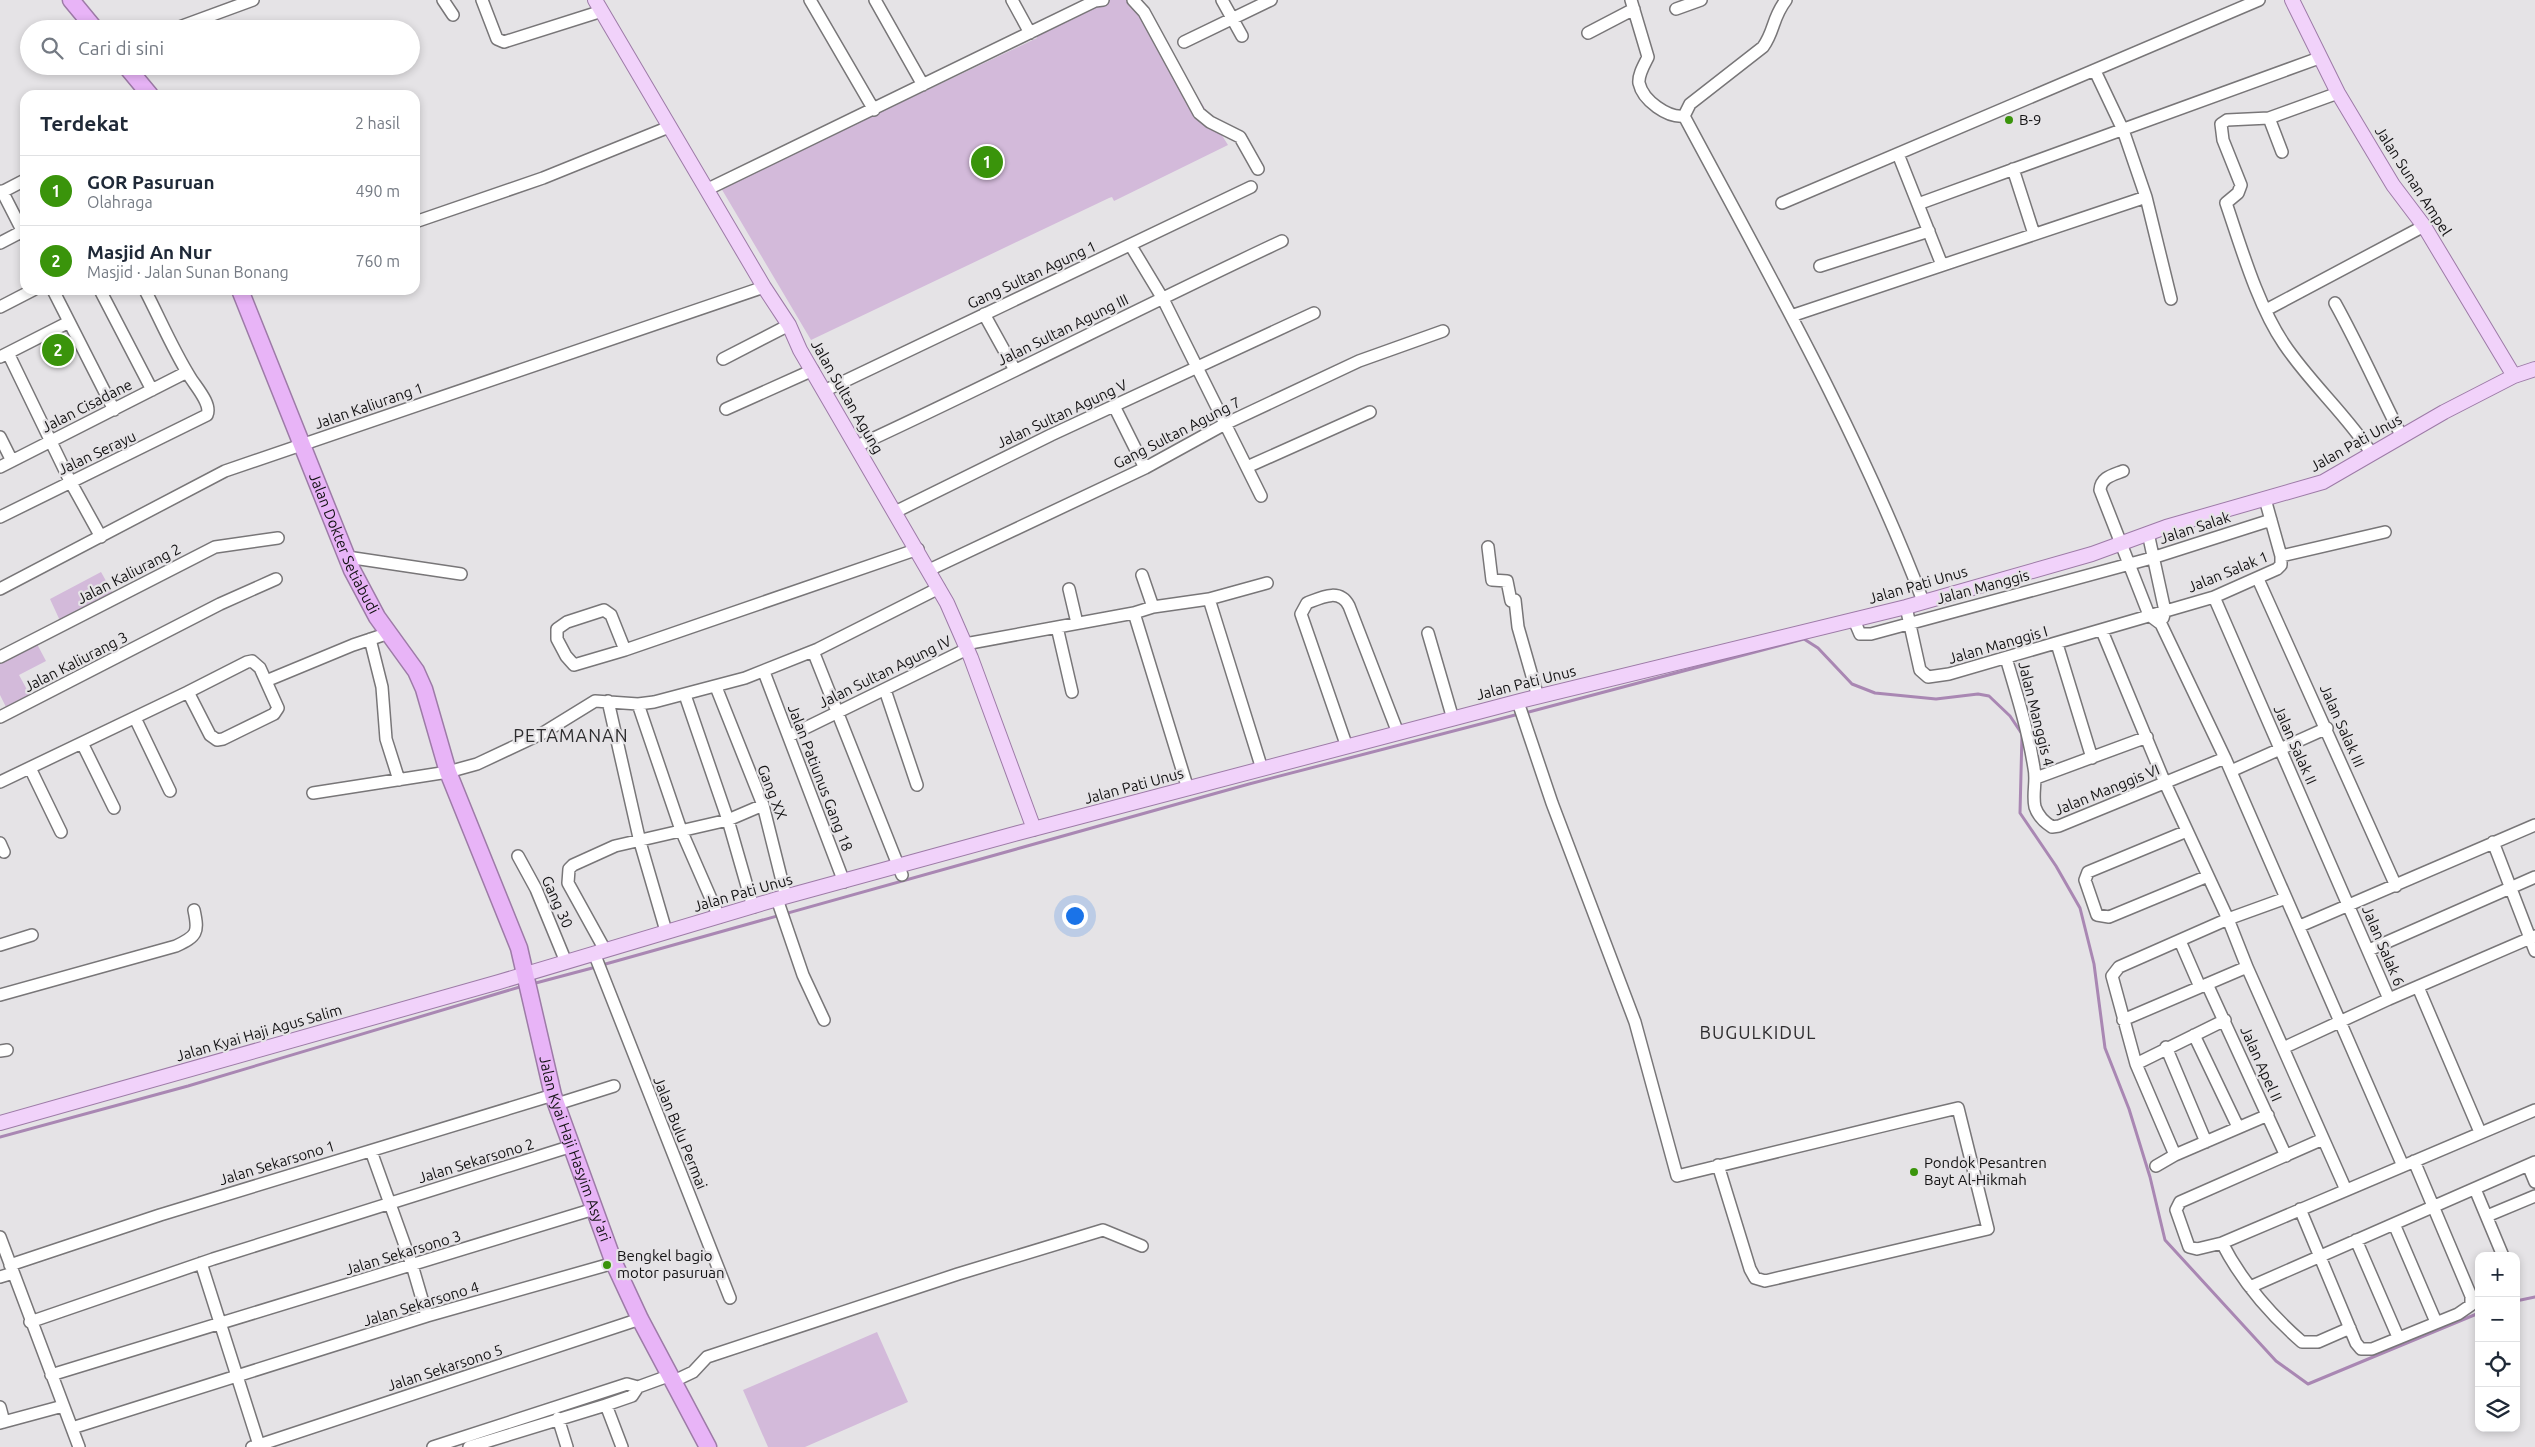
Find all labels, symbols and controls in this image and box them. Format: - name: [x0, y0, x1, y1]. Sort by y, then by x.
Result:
- search box: [20, 20, 420, 75]
- icon: search: [38, 34, 66, 62]
- text: Cari di sini: [78, 37, 164, 59]
- text: Terdekat: [40, 111, 128, 135]
- place label: B-9: [2019, 111, 2041, 128]
- text: 2 hasil: [355, 114, 400, 132]
- marker: B-9: [2003, 114, 2015, 126]
- street label: Jalan Sunan Ampel: [2372, 123, 2455, 239]
- pin: 1: [971, 143, 1003, 181]
- text: GOR Pasuruan: [87, 171, 215, 193]
- text: 1: [51, 182, 61, 200]
- text: 490 m: [355, 182, 400, 200]
- text: Olahraga: [87, 193, 153, 211]
- street label: Gang Sultan Agung 1: [965, 237, 1099, 312]
- text: Masjid An Nur: [87, 241, 212, 263]
- text: 2: [51, 252, 61, 270]
- text: 760 m: [355, 252, 400, 270]
- text: Masjid · Jalan Sunan Bonang: [87, 263, 289, 281]
- street label: Jalan Sultan Agung III: [994, 290, 1131, 369]
- pin: 2: [42, 331, 74, 369]
- street label: Jalan Sultan Agung: [808, 337, 887, 457]
- street label: Jalan Cisadane: [39, 375, 135, 436]
- street label: Jalan Sultan Agung V: [994, 376, 1130, 451]
- street label: Jalan Kaliurang 1: [312, 379, 426, 432]
- street label: Gang Sultan Agung 7: [1110, 393, 1243, 472]
- street label: Jalan Pati Unus: [2307, 410, 2405, 475]
- street label: Jalan Serayu: [55, 427, 138, 478]
- street label: Jalan Dokter Setiabudi: [306, 470, 383, 617]
- street label: Jalan Salak: [2157, 508, 2233, 547]
- street label: Jalan Kaliurang 2: [74, 540, 184, 607]
- street label: Jalan Salak 1: [2185, 548, 2271, 595]
- street label: Jalan Pati Unus: [1866, 562, 1969, 607]
- street label: Jalan Manggis: [1935, 566, 2031, 607]
- street label: Jalan Manggis I: [1946, 622, 2050, 667]
- street label: Jalan Kaliurang 3: [21, 628, 131, 695]
- street label: Jalan Sultan Agung IV: [816, 632, 954, 711]
- street label: Jalan Manggis 4: [2015, 660, 2058, 768]
- street label: Jalan Pati Unus: [1474, 662, 1578, 703]
- street label: Jalan Salak III: [2317, 682, 2368, 770]
- street label: Jalan Patiunus Gang 18: [785, 702, 856, 854]
- street label: Jalan Salak II: [2270, 703, 2320, 787]
- district label: PETAMANAN: [513, 725, 629, 745]
- street label: Jalan Manggis VI: [2052, 761, 2162, 818]
- street label: Gang XX: [754, 762, 791, 822]
- street label: Jalan Pati Unus: [1082, 764, 1185, 807]
- street label: Jalan Pati Unus: [691, 870, 794, 915]
- street label: Gang 30: [538, 873, 576, 930]
- your location: [1062, 903, 1088, 929]
- street label: Jalan Salak 6: [2359, 903, 2408, 988]
- street label: Jalan Kyai Haji Agus Salim: [174, 1001, 344, 1064]
- district label: BUGULKIDUL: [1700, 1022, 1816, 1042]
- street label: Jalan Apel II: [2237, 1024, 2286, 1104]
- street label: Jalan Kyai Haji Hasyim Asy'ari: [536, 1054, 615, 1244]
- street label: Jalan Bulu Permai: [650, 1074, 711, 1191]
- street label: Jalan Sekarsono 2: [416, 1135, 536, 1186]
- street label: Jalan Sekarsono 1: [217, 1137, 337, 1188]
- place label: Pondok Pesantren Bayt Al-Hikmah: [1924, 1154, 2047, 1188]
- marker: Pondok Pesantren Bayt Al-Hikmah: [1908, 1166, 1920, 1178]
- street label: Jalan Sekarsono 3: [343, 1227, 463, 1278]
- place label: Bengkel bagio motor pasuruan: [617, 1247, 725, 1281]
- map controls: [2475, 1252, 2520, 1432]
- button: +: [2475, 1252, 2520, 1297]
- marker: Bengkel bagio motor pasuruan: [601, 1259, 613, 1271]
- street label: Jalan Sekarsono 4: [361, 1278, 481, 1329]
- button: −: [2475, 1297, 2520, 1342]
- street label: Jalan Sekarsono 5: [385, 1341, 505, 1394]
- button: locate: [2475, 1342, 2520, 1387]
- button: layers: [2475, 1387, 2520, 1432]

